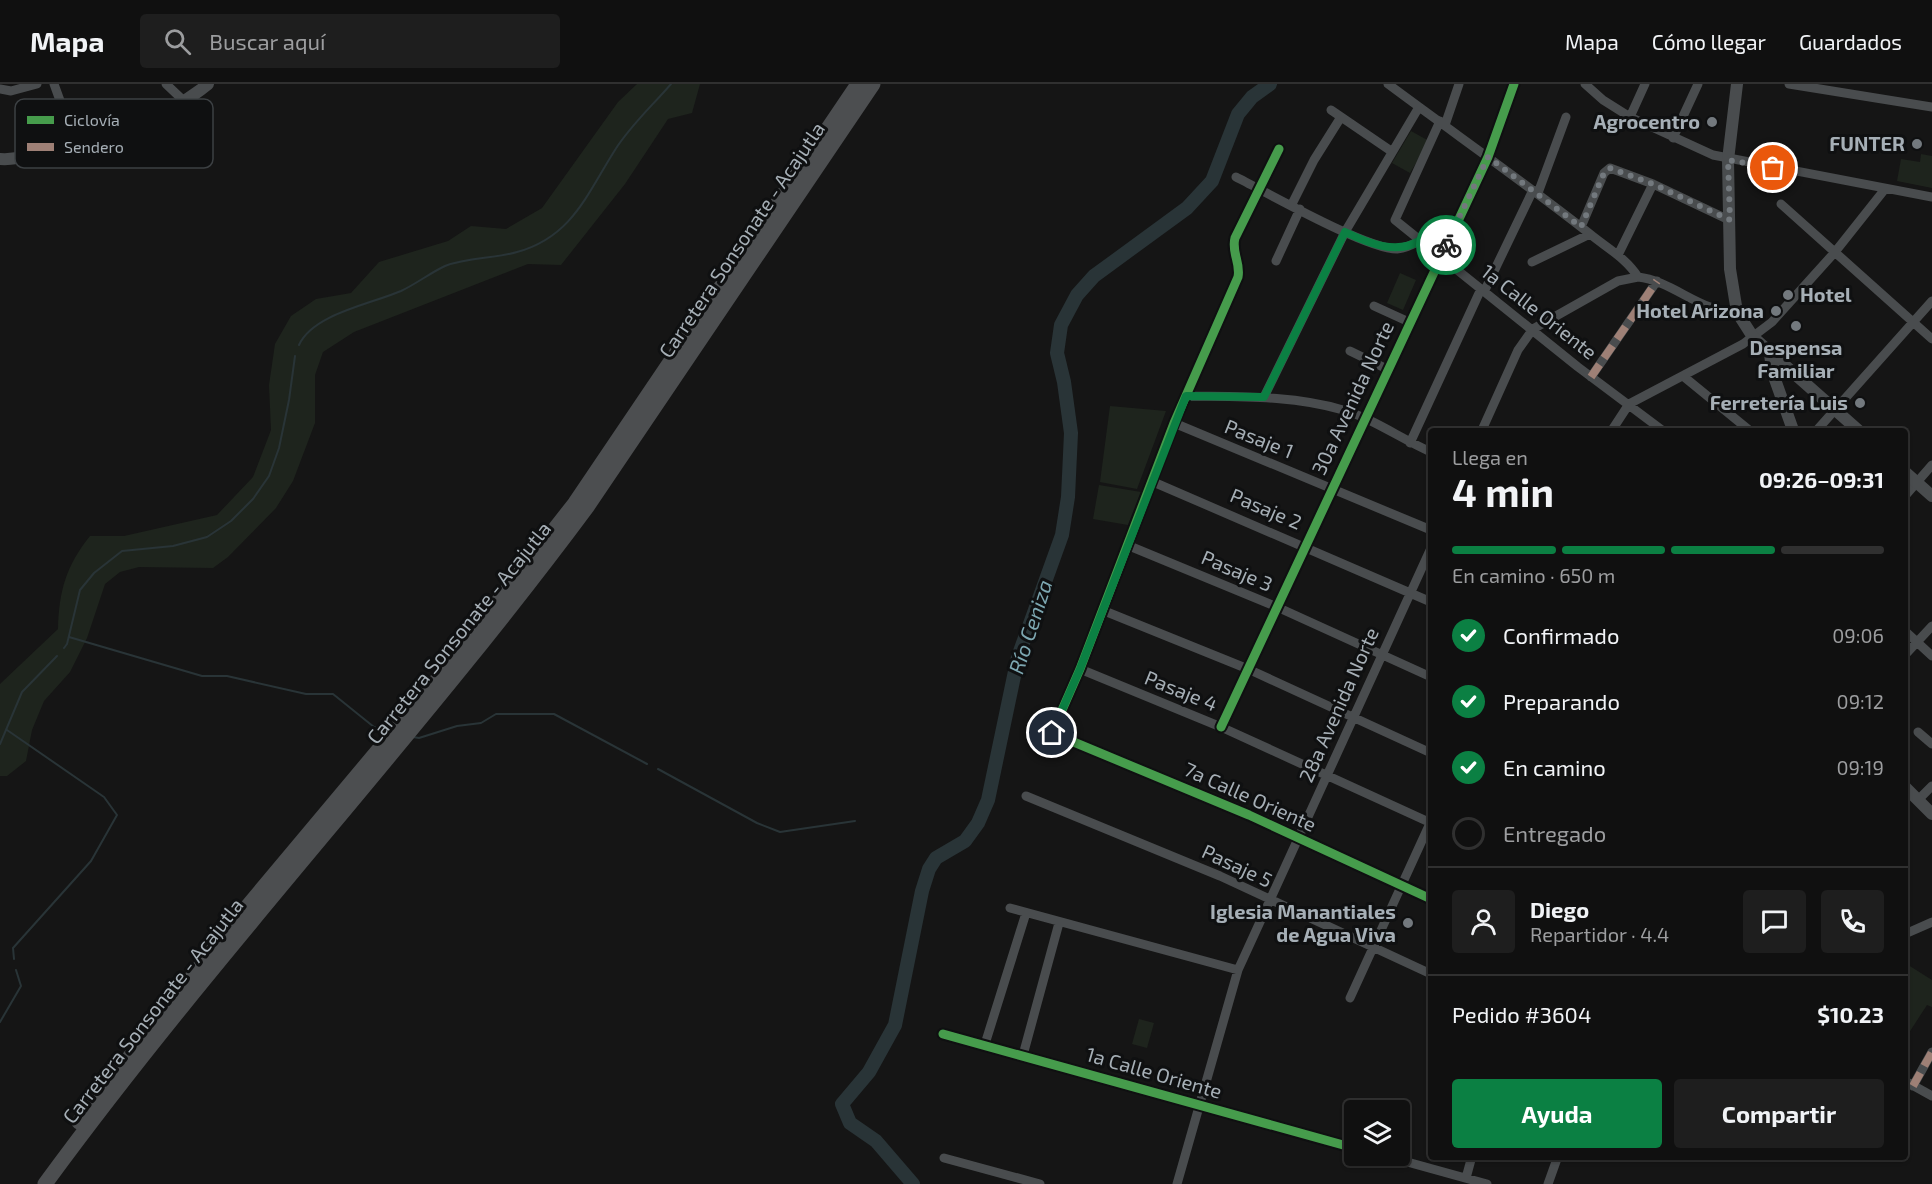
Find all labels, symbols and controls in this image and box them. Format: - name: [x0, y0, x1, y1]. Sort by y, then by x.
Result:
- search box: [140, 14, 560, 68]
- text: Mapa: [30, 24, 104, 58]
- icon: search: [161, 25, 194, 58]
- text: Buscar aquí: [209, 28, 325, 54]
- text: Mapa: [1565, 29, 1619, 54]
- text: Cómo llegar: [1652, 29, 1766, 54]
- text: Guardados: [1799, 29, 1902, 54]
- legend: [15, 99, 213, 168]
- place label: Agrocentro: [1593, 109, 1700, 133]
- text: Ciclovía: [64, 110, 120, 129]
- marker: Agrocentro: [1705, 115, 1719, 129]
- street label: Carretera Sonsonate - Acajutla: [653, 117, 829, 362]
- place label: FUNTER: [1829, 131, 1905, 155]
- text: Sendero: [64, 137, 124, 156]
- marker: FUNTER: [1910, 137, 1924, 151]
- pin: [1747, 142, 1798, 193]
- icon: bag: [1756, 151, 1789, 184]
- courier: [1416, 215, 1476, 275]
- icon: bike: [1430, 229, 1463, 262]
- street label: 1a Calle Oriente: [1477, 259, 1602, 364]
- place label: Hotel: [1800, 282, 1852, 306]
- marker: Hotel: [1781, 288, 1795, 302]
- place label: Hotel Arizona: [1636, 298, 1764, 322]
- marker: Hotel Arizona: [1769, 304, 1783, 318]
- street label: 30a Avenida Norte: [1306, 317, 1398, 478]
- marker: Despensa Familiar: [1789, 319, 1803, 333]
- place label: Despensa Familiar: [1750, 335, 1842, 382]
- place label: Ferretería Luis: [1710, 390, 1848, 414]
- marker: Ferretería Luis: [1853, 396, 1867, 410]
- street label: Pasaje 1: [1222, 413, 1297, 463]
- text: Llega en: [1452, 445, 1528, 469]
- text: 09:26–09:31: [1759, 466, 1884, 492]
- text: 4 min: [1452, 468, 1554, 515]
- street label: Pasaje 2: [1227, 482, 1306, 534]
- street label: Carretera Sonsonate - Acajutla: [361, 516, 555, 748]
- street label: Pasaje 3: [1198, 544, 1277, 596]
- text: En camino · 650 m: [1452, 563, 1615, 587]
- water label: Río Ceniza: [1003, 576, 1057, 677]
- icon: check: [1452, 619, 1485, 652]
- text: Confirmado: [1503, 622, 1619, 648]
- street label: 28a Avenida Norte: [1293, 623, 1383, 786]
- text: 09:06: [1832, 623, 1884, 647]
- street label: Pasaje 4: [1141, 665, 1221, 715]
- icon: check: [1452, 685, 1485, 718]
- text: Preparando: [1503, 688, 1620, 714]
- text: 09:12: [1837, 689, 1884, 713]
- pin: [1026, 707, 1077, 758]
- icon: home: [1035, 716, 1068, 749]
- icon: check: [1452, 751, 1485, 784]
- text: En camino: [1503, 754, 1606, 780]
- text: 09:19: [1836, 755, 1884, 779]
- street label: 7a Calle Oriente: [1181, 756, 1320, 836]
- text: Entregado: [1503, 820, 1606, 846]
- street label: Pasaje 5: [1198, 838, 1276, 892]
- button: person: [1452, 890, 1515, 953]
- button: chat: [1743, 890, 1806, 953]
- button: phone: [1821, 890, 1884, 953]
- street label: Carretera Sonsonate - Acajutla: [57, 893, 248, 1128]
- text: Diego: [1530, 896, 1589, 922]
- place label: Iglesia Manantiales de Agua Viva: [1210, 899, 1396, 946]
- marker: Iglesia Manantiales de Agua Viva: [1401, 916, 1415, 930]
- text: Repartidor · 4.4: [1530, 922, 1669, 946]
- text: Pedido #3604: [1452, 1001, 1591, 1027]
- text: $10.23: [1817, 1001, 1884, 1027]
- street label: 1a Calle Oriente: [1084, 1041, 1225, 1103]
- button: Ayuda: [1452, 1079, 1662, 1148]
- button: Compartir: [1674, 1079, 1884, 1148]
- map controls: [1344, 1100, 1410, 1166]
- button: layers: [1344, 1100, 1410, 1166]

